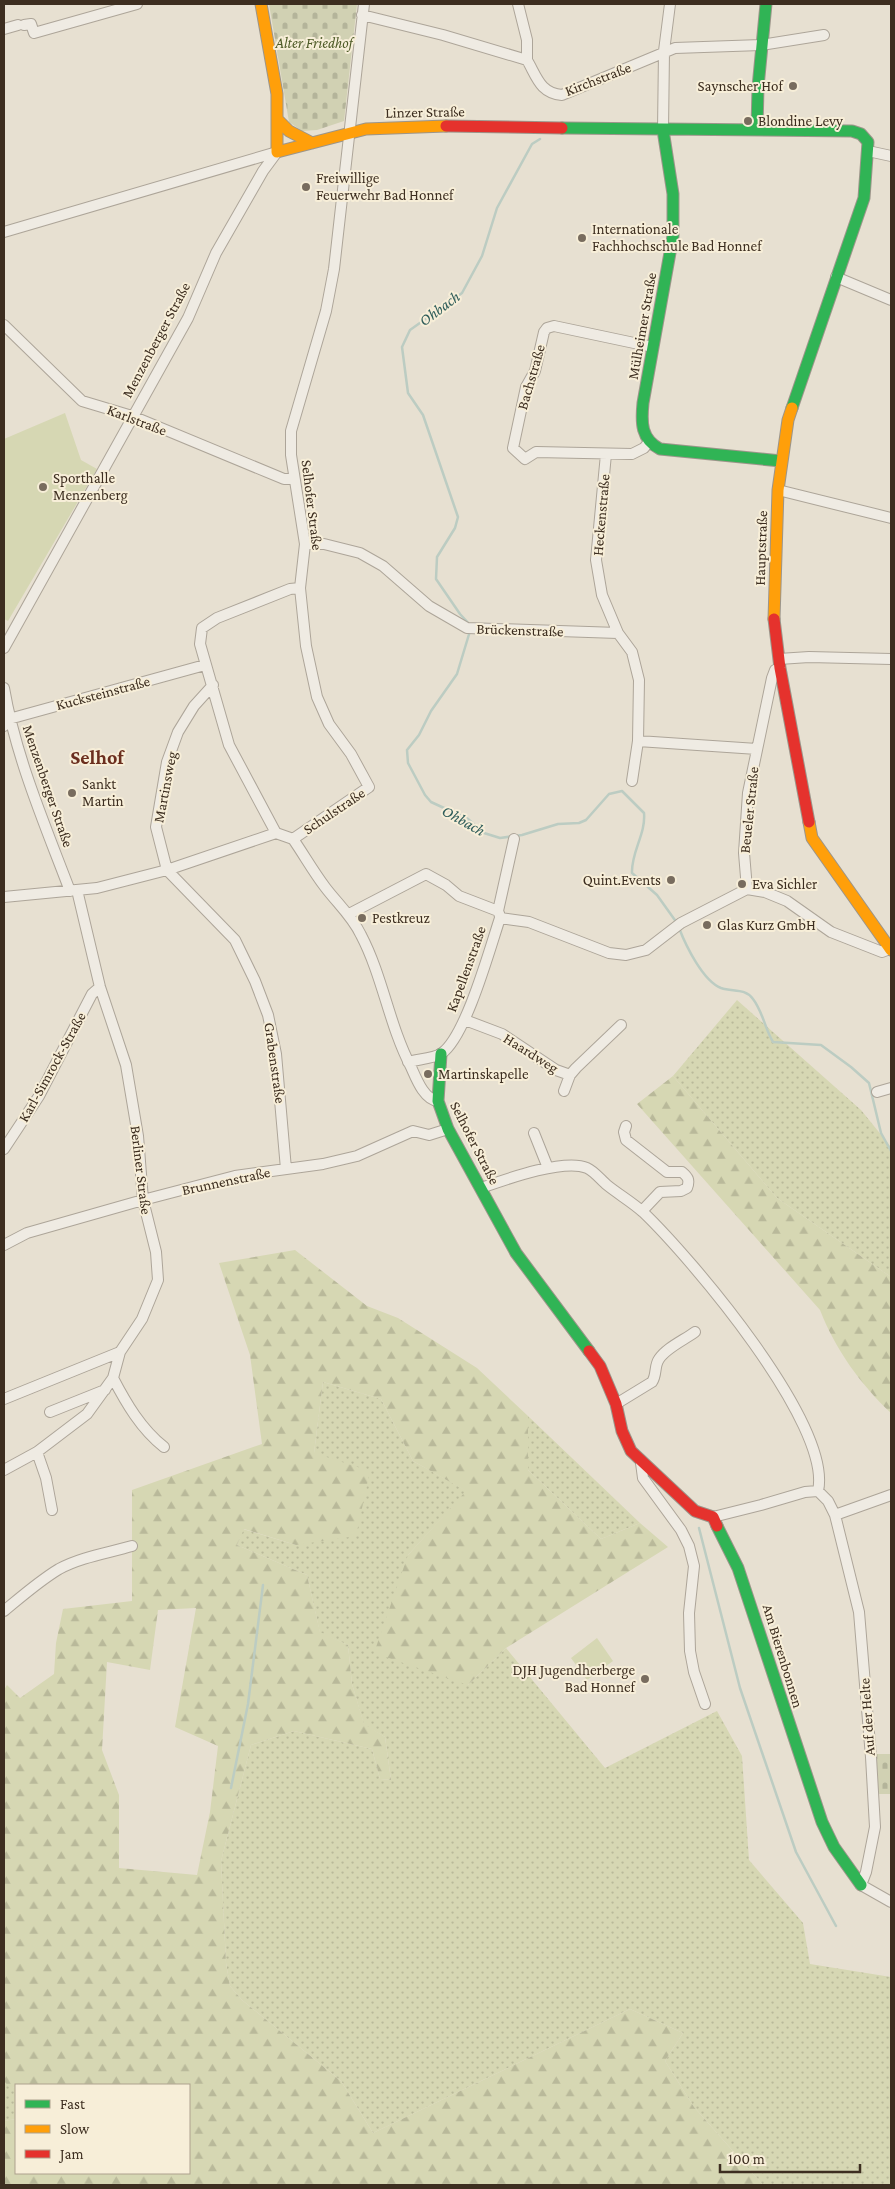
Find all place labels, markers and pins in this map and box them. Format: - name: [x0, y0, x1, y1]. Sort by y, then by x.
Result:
- place label: Saynscher Hof: [698, 78, 785, 95]
- marker: Saynscher Hof: [787, 80, 799, 92]
- place label: Blondine Levy: [758, 113, 843, 130]
- marker: Blondine Levy: [742, 115, 754, 127]
- place label: Freiwillige Feuerwehr Bad Honnef: [316, 170, 455, 203]
- marker: Freiwillige Feuerwehr Bad Honnef: [300, 181, 312, 193]
- place label: Internationale Fachhochschule Bad Honnef: [592, 221, 763, 254]
- marker: Internationale Fachhochschule Bad Honnef: [576, 232, 588, 244]
- place label: Sporthalle Menzenberg: [53, 470, 128, 504]
- marker: Sporthalle Menzenberg: [37, 481, 49, 493]
- place label: Sankt Martin: [82, 776, 124, 809]
- marker: Sankt Martin: [66, 787, 78, 799]
- place label: Quint.Events: [583, 872, 661, 888]
- marker: Quint.Events: [665, 874, 677, 886]
- place label: Eva Sichler: [752, 876, 818, 892]
- marker: Eva Sichler: [736, 878, 748, 890]
- place label: Pestkreuz: [372, 910, 430, 926]
- marker: Pestkreuz: [356, 912, 368, 924]
- place label: Glas Kurz GmbH: [717, 917, 816, 933]
- marker: Glas Kurz GmbH: [701, 919, 713, 931]
- place label: Martinskapelle: [438, 1066, 529, 1083]
- marker: Martinskapelle: [422, 1068, 434, 1080]
- place label: DJH Jugendherberge Bad Honnef: [513, 1662, 637, 1695]
- marker: DJH Jugendherberge Bad Honnef: [639, 1673, 651, 1685]

